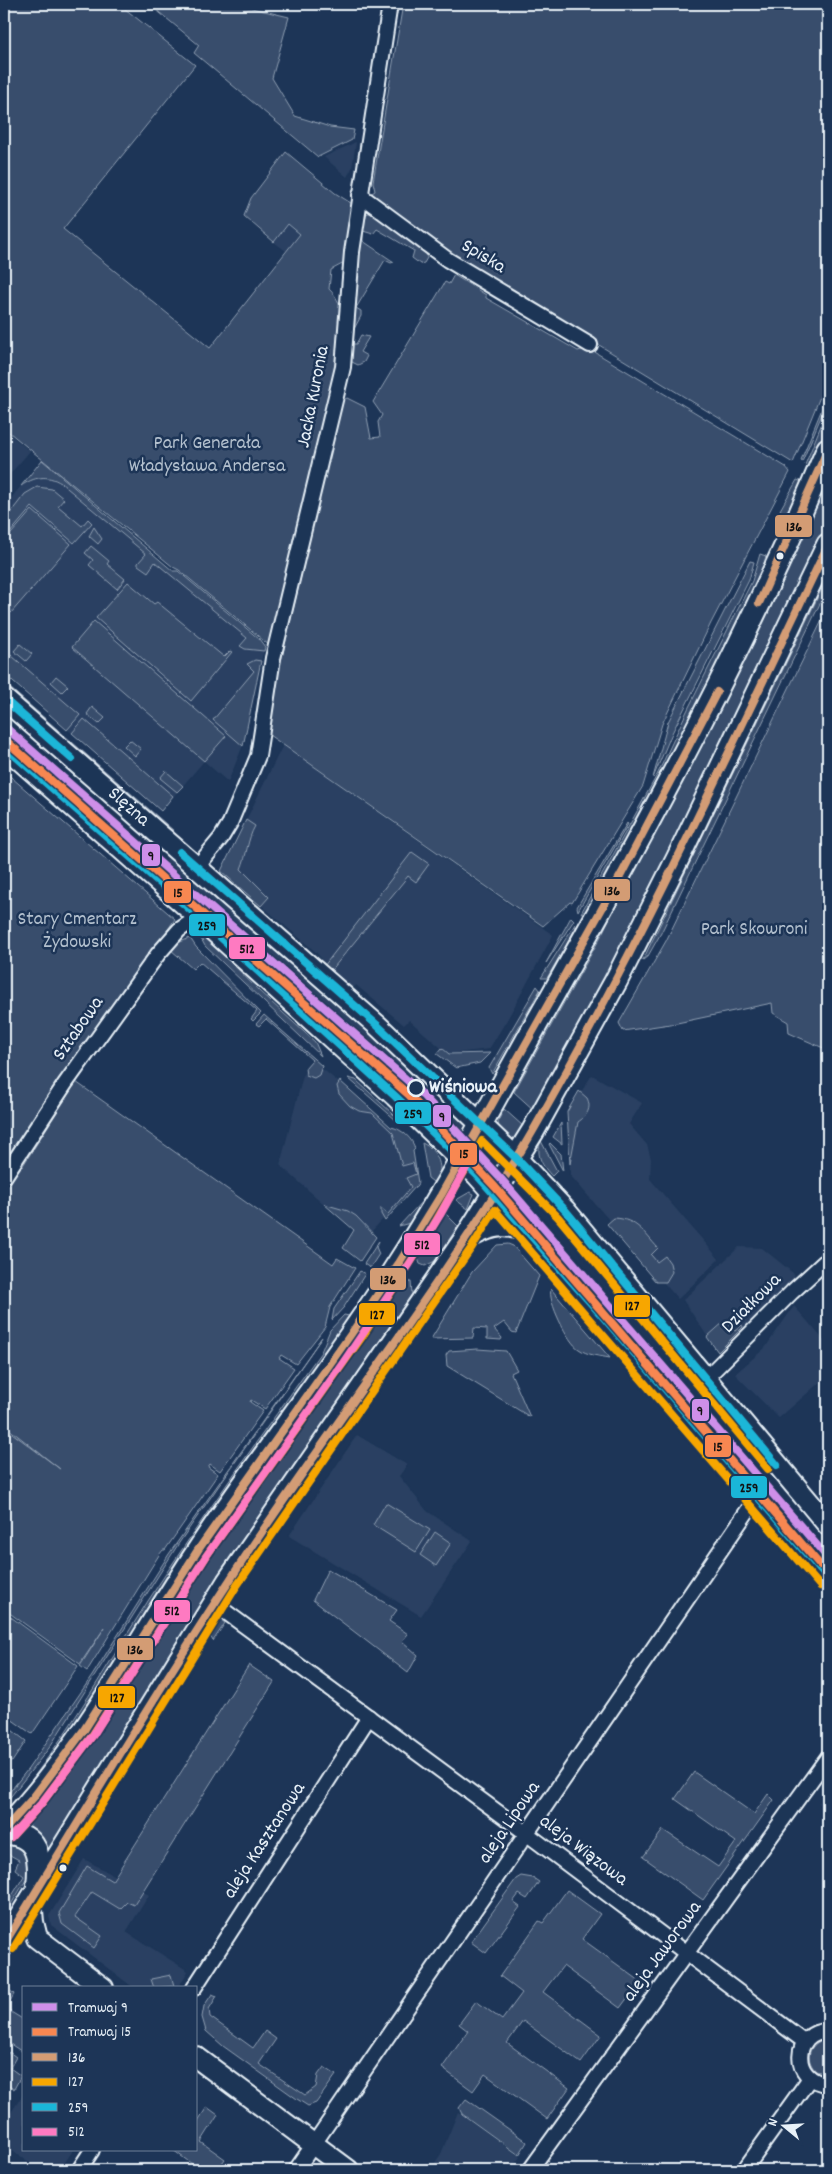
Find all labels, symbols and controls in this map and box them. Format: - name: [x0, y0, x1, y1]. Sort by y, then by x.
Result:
- street label: Spiska: [455, 233, 511, 282]
- street label: Jacka Kuronia: [290, 343, 338, 450]
- park label: Park Generała Władysława Andersa: [129, 430, 286, 481]
- line badge: 136: [774, 514, 813, 538]
- text: 136: [786, 518, 802, 538]
- unlabelled marker: [775, 551, 785, 561]
- street label: Ślężna: [101, 781, 156, 834]
- line badge: 9: [141, 843, 161, 867]
- text: 9: [148, 847, 154, 867]
- line badge: 136: [593, 878, 631, 902]
- line badge: 15: [163, 880, 192, 904]
- text: 136: [604, 882, 620, 902]
- text: 15: [173, 884, 183, 904]
- park label: Stary Cmentarz Żydowski: [17, 906, 137, 957]
- line badge: 259: [188, 913, 226, 937]
- park label: Park Skowroni: [701, 916, 808, 944]
- text: 259: [197, 917, 217, 937]
- line badge: 512: [228, 936, 266, 960]
- text: 512: [239, 940, 255, 960]
- street label: Sztabowa: [47, 991, 112, 1067]
- place label: Wiśniowa: [429, 1074, 497, 1102]
- marker: Wiśniowa: [407, 1079, 425, 1097]
- line badge: 259: [394, 1101, 432, 1125]
- line badge: 9: [432, 1104, 452, 1128]
- text: 259: [403, 1105, 423, 1125]
- text: 9: [439, 1108, 445, 1128]
- line badge: 15: [449, 1142, 478, 1166]
- text: 15: [459, 1145, 469, 1165]
- line badge: 512: [403, 1232, 441, 1256]
- text: 512: [414, 1236, 430, 1256]
- line badge: 136: [369, 1267, 407, 1291]
- street label: Działkowa: [715, 1267, 789, 1341]
- text: 136: [380, 1271, 396, 1291]
- line badge: 127: [613, 1294, 651, 1318]
- text: 127: [625, 1297, 640, 1317]
- line badge: 127: [358, 1302, 396, 1326]
- text: 127: [370, 1306, 385, 1326]
- line badge: 9: [691, 1398, 710, 1422]
- text: 9: [697, 1402, 703, 1422]
- line badge: 15: [704, 1434, 732, 1458]
- text: 15: [713, 1438, 723, 1458]
- line badge: 259: [730, 1475, 768, 1499]
- text: 259: [739, 1479, 759, 1499]
- line badge: 512: [153, 1599, 191, 1623]
- text: 512: [164, 1602, 180, 1622]
- line badge: 136: [116, 1637, 154, 1661]
- text: 136: [127, 1641, 143, 1661]
- line badge: 127: [97, 1685, 136, 1709]
- text: 127: [110, 1689, 125, 1709]
- street label: aleja Lipowa: [472, 1776, 548, 1870]
- street label: aleja Kasztanowa: [217, 1777, 314, 1905]
- street label: aleja Wiązowa: [533, 1808, 634, 1894]
- unlabelled marker: [58, 1863, 68, 1873]
- street label: aleja Jaworowa: [617, 1895, 710, 2008]
- legend: [22, 1986, 198, 2152]
- text: Tramwaj 9: [68, 1998, 128, 2020]
- text: Tramwaj 15: [68, 2022, 131, 2044]
- text: 136: [68, 2048, 85, 2070]
- text: 127: [68, 2072, 84, 2094]
- text: 259: [68, 2098, 88, 2120]
- north arrow: [760, 2102, 810, 2152]
- text: N: [763, 2116, 784, 2129]
- text: 512: [68, 2122, 85, 2144]

